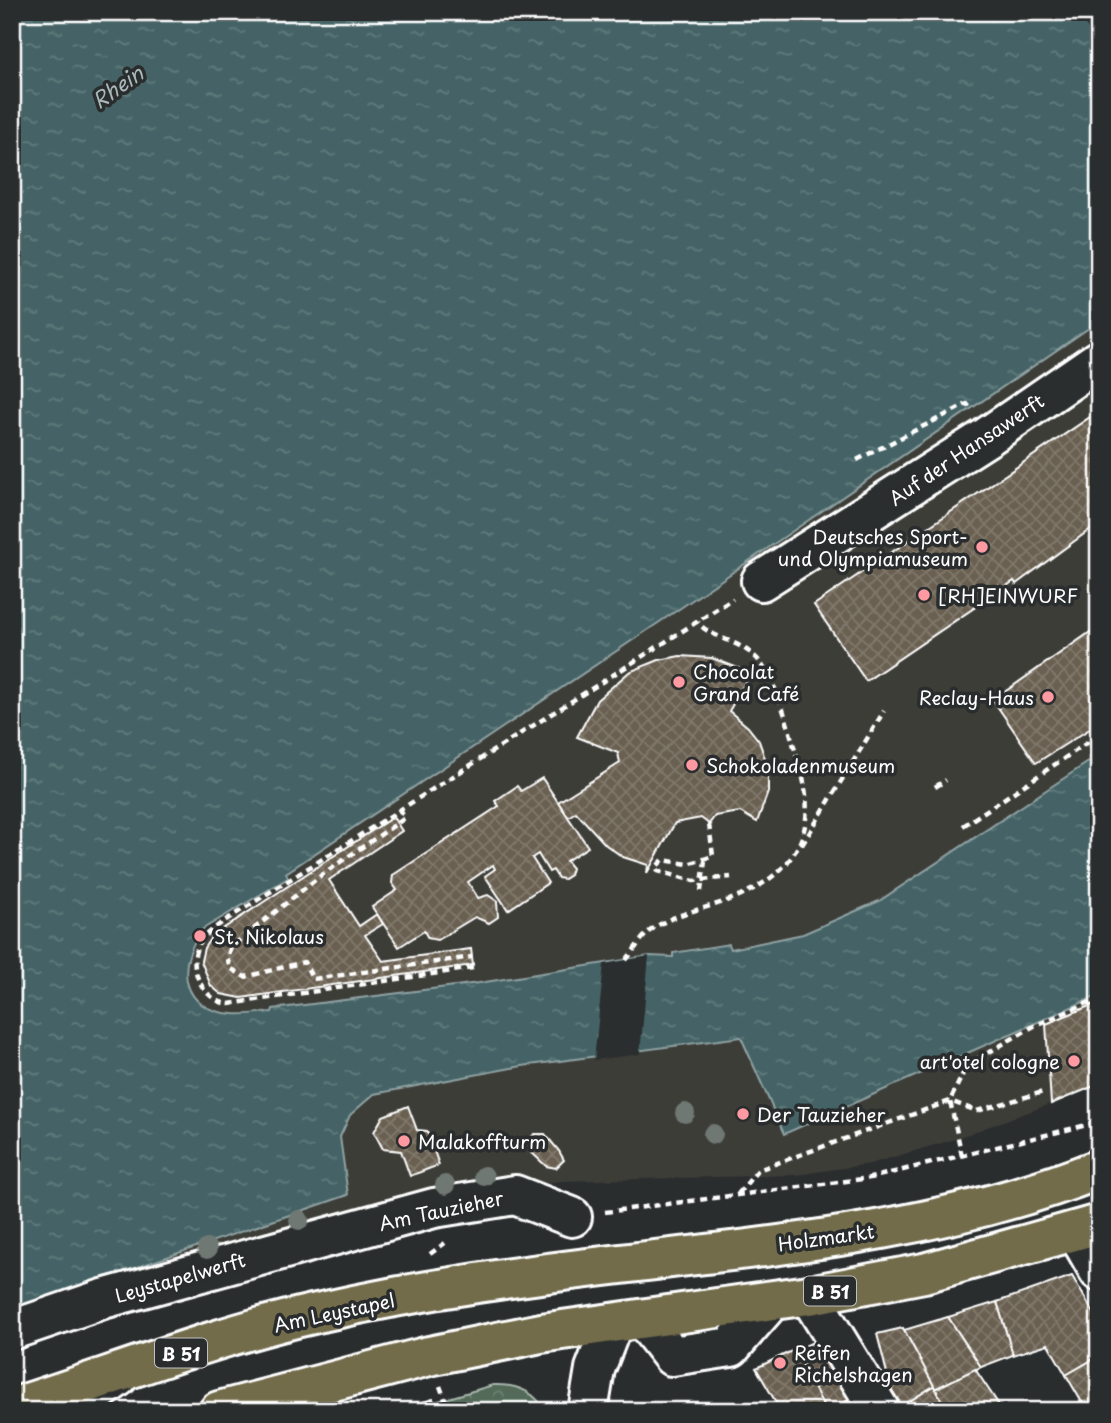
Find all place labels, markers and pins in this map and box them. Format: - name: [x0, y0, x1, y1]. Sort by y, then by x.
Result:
- place label: Deutsches Sport- und Olympiamuseum: [778, 522, 968, 572]
- marker: Deutsches Sport- und Olympiamuseum: [974, 539, 990, 555]
- place label: [RH]EINWURF: [938, 581, 1078, 609]
- marker: [RH]EINWURF: [916, 587, 932, 603]
- place label: Chocolat Grand Café: [693, 657, 799, 707]
- marker: Chocolat Grand Café: [671, 674, 687, 690]
- place label: Reclay-Haus: [919, 683, 1034, 711]
- marker: Reclay-Haus: [1040, 689, 1056, 705]
- place label: Schokoladenmuseum: [706, 751, 895, 779]
- marker: Schokoladenmuseum: [684, 757, 700, 773]
- place label: St. Nikolaus: [214, 922, 324, 950]
- marker: St. Nikolaus: [192, 928, 208, 944]
- place label: art'otel cologne: [920, 1047, 1060, 1075]
- marker: art'otel cologne: [1066, 1053, 1082, 1069]
- place label: Der Tauzieher: [757, 1100, 886, 1128]
- marker: Der Tauzieher: [735, 1106, 751, 1122]
- place label: Malakoffturm: [418, 1127, 546, 1155]
- marker: Malakoffturm: [396, 1133, 412, 1149]
- place label: Reifen Richelshagen: [794, 1338, 913, 1388]
- marker: Reifen Richelshagen: [772, 1355, 788, 1371]

